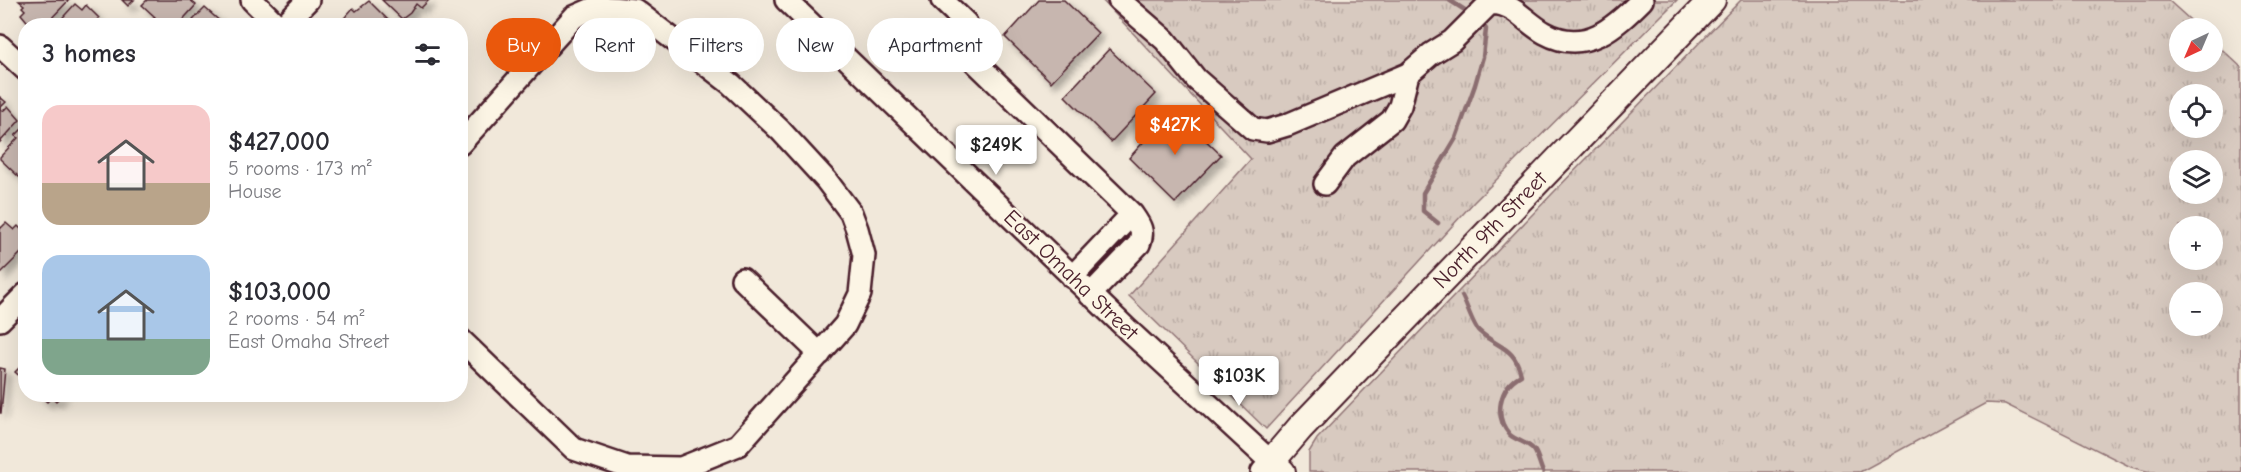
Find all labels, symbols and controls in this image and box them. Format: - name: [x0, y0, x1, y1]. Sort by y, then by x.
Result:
- chip: Buy: [486, 18, 561, 72]
- chip: Rent: [573, 18, 656, 72]
- chip: Filters: [668, 18, 764, 72]
- chip: New: [776, 18, 855, 72]
- chip: Apartment: [867, 18, 1003, 72]
- north arrow: [2169, 18, 2223, 72]
- map controls: [2169, 18, 2223, 336]
- icon: filters: [411, 38, 444, 71]
- text: 3 homes: [42, 39, 136, 69]
- button: locate: [2169, 84, 2223, 138]
- pin: $427K: [1133, 105, 1217, 156]
- text: $427K: [1149, 113, 1201, 136]
- pin: $249K: [954, 125, 1038, 176]
- text: $427,000: [228, 127, 330, 157]
- icon: home: [90, 129, 162, 201]
- text: $249K: [970, 133, 1022, 156]
- button: layers: [2169, 150, 2223, 204]
- text: 5 rooms · 173 m²: [228, 157, 372, 180]
- street label: North 9th Street: [1428, 166, 1553, 294]
- text: House: [228, 180, 282, 203]
- street label: East Omaha Street: [998, 204, 1144, 346]
- button: +: [2169, 216, 2223, 270]
- text: $103,000: [228, 277, 331, 307]
- icon: home: [90, 279, 162, 351]
- button: −: [2169, 282, 2223, 336]
- text: 2 rooms · 54 m²: [228, 307, 364, 330]
- text: East Omaha Street: [228, 330, 389, 353]
- pin: $103K: [1197, 356, 1281, 407]
- text: $103K: [1213, 364, 1265, 387]

